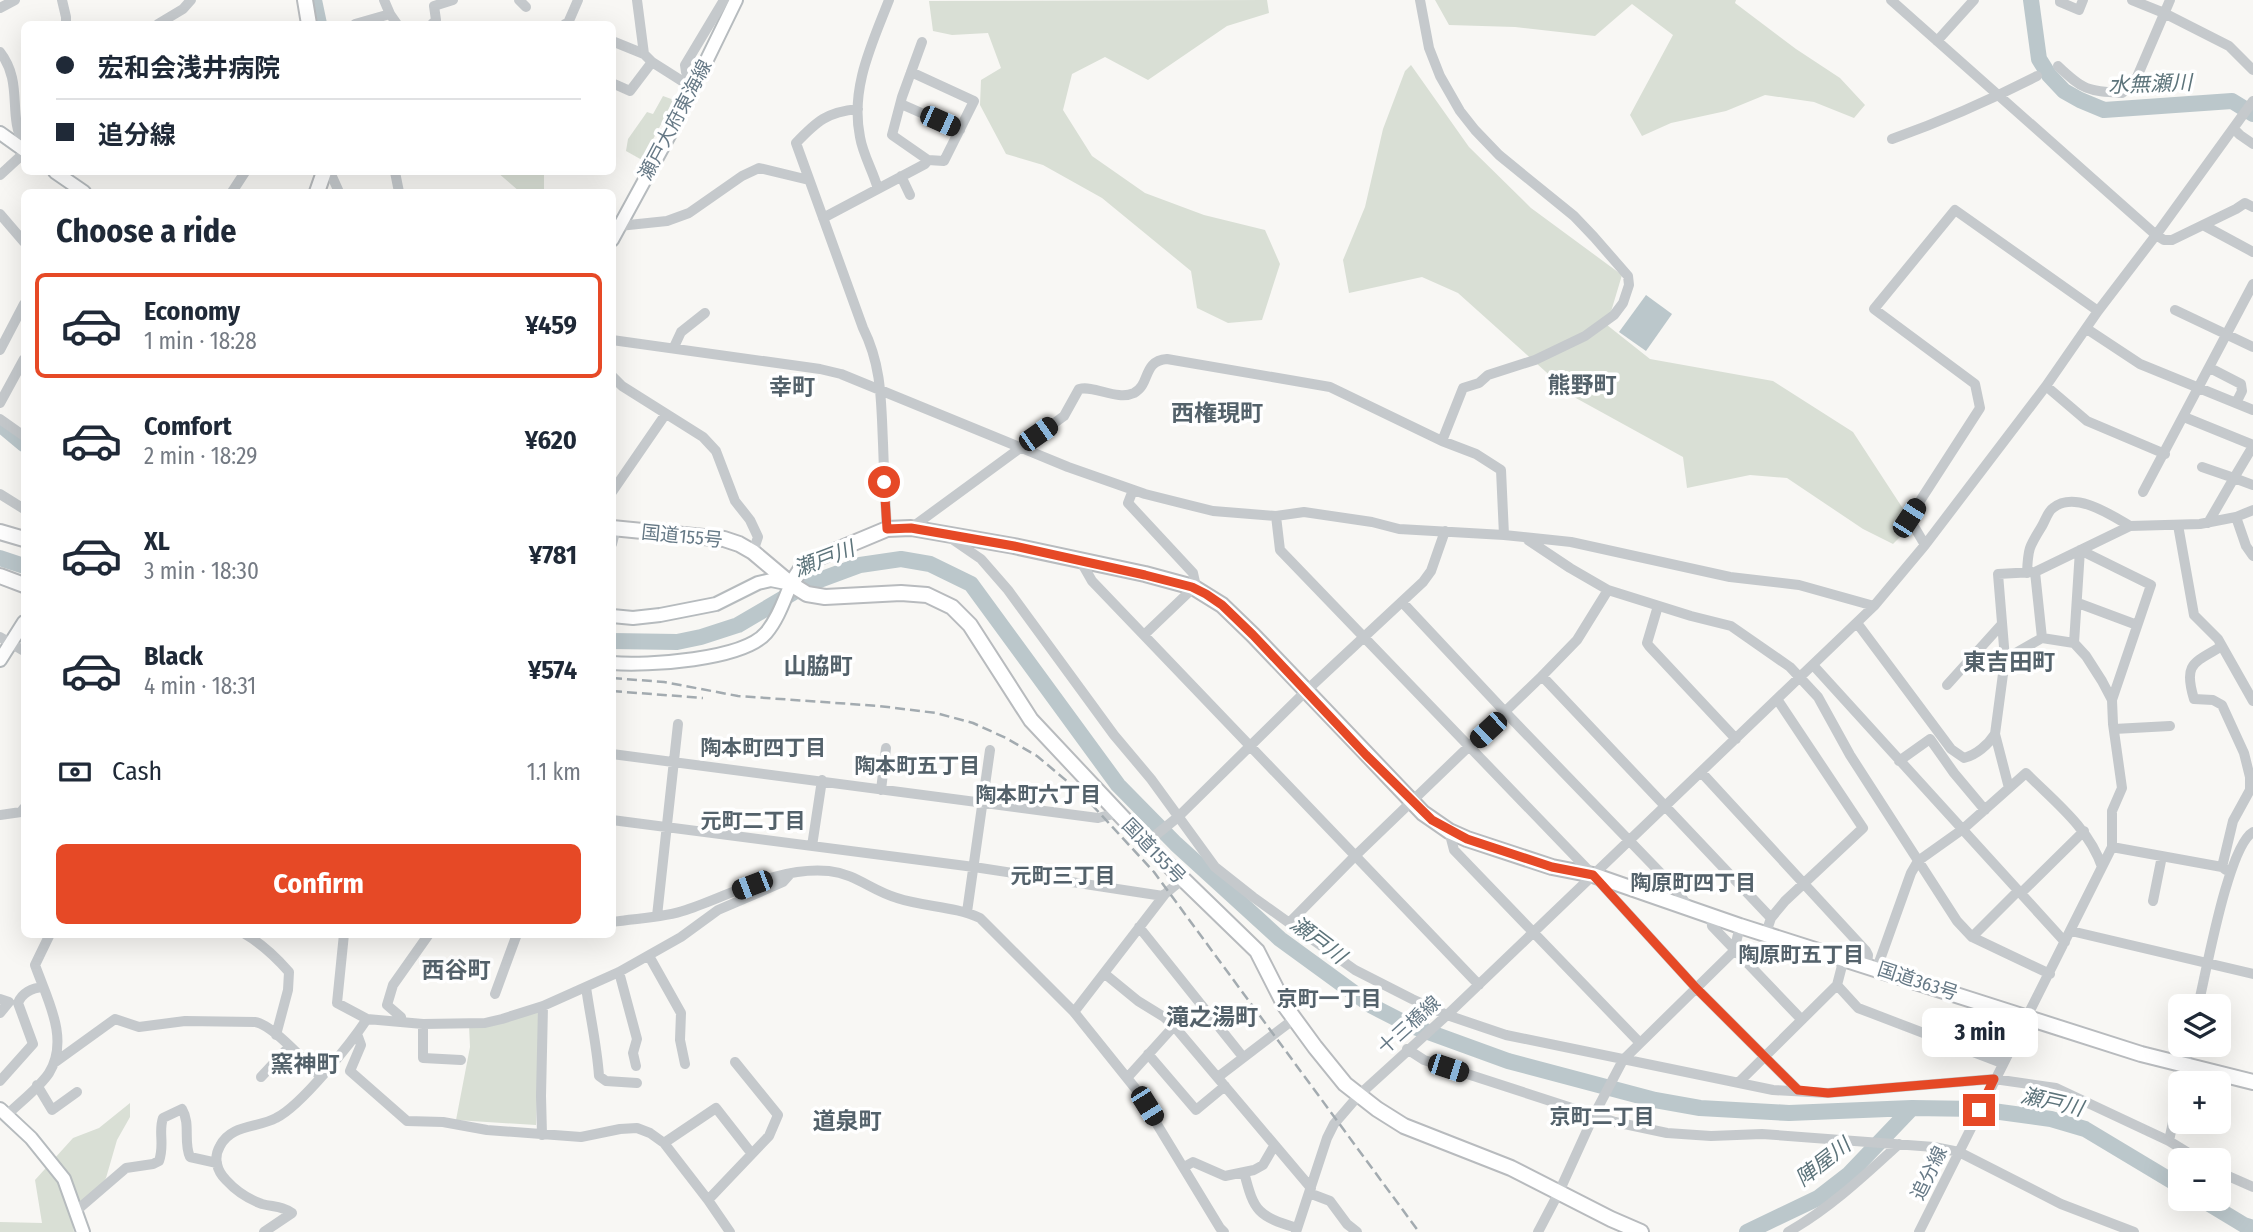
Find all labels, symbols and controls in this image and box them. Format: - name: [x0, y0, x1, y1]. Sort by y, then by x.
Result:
- text: 宏和会浅井病院: [98, 53, 280, 84]
- street label: 瀬戸大府東海線: [634, 56, 716, 184]
- water label: 水無瀬川: [2108, 69, 2194, 98]
- car: [917, 103, 964, 139]
- text: 追分線: [98, 120, 176, 151]
- text: Choose a ride: [56, 212, 237, 250]
- icon: car: [60, 294, 123, 357]
- text: Economy: [144, 296, 240, 327]
- text: ¥459: [525, 310, 577, 341]
- text: 1 min · 18:28: [144, 327, 257, 355]
- district label: 熊野町: [1548, 371, 1617, 399]
- district label: 幸町: [769, 373, 815, 401]
- district label: 西権現町: [1171, 399, 1263, 427]
- icon: car: [60, 409, 123, 472]
- text: Comfort: [144, 411, 232, 442]
- car: [1015, 413, 1062, 455]
- text: ¥620: [525, 425, 577, 456]
- text: 2 min · 18:29: [144, 442, 257, 470]
- route start: [868, 466, 900, 498]
- car: [1889, 495, 1930, 541]
- street label: 国道155号: [640, 520, 724, 552]
- icon: car: [60, 524, 123, 587]
- text: XL: [144, 526, 170, 557]
- water label: 瀬戸川: [790, 535, 860, 582]
- text: ¥781: [529, 540, 577, 571]
- text: 3 min · 18:30: [144, 557, 259, 585]
- icon: car: [60, 639, 123, 702]
- text: Black: [144, 641, 203, 672]
- district label: 東吉田町: [1963, 648, 2055, 676]
- district label: 山脇町: [784, 652, 853, 680]
- text: ¥574: [528, 655, 577, 686]
- text: 4 min · 18:31: [144, 672, 256, 700]
- car: [1466, 708, 1511, 752]
- district label: 陶本町四丁目: [700, 735, 826, 761]
- icon: cash: [56, 753, 94, 791]
- district label: 陶本町五丁目: [854, 753, 980, 779]
- text: Cash: [112, 756, 162, 787]
- text: 1.1 km: [527, 758, 581, 786]
- district label: 陶本町六丁目: [975, 782, 1101, 808]
- district label: 元町二丁目: [701, 808, 806, 834]
- street label: 国道155号: [1117, 814, 1191, 888]
- button: Confirm: [56, 844, 581, 924]
- district label: 元町三丁目: [1011, 863, 1116, 889]
- car: [729, 868, 776, 902]
- district label: 陶原町四丁目: [1630, 870, 1756, 896]
- water label: 瀬戸川: [1285, 911, 1353, 971]
- district label: 陶原町五丁目: [1738, 942, 1864, 968]
- district label: 西谷町: [422, 956, 491, 984]
- street label: 国道363号: [1875, 957, 1961, 1005]
- district label: 京町一丁目: [1277, 986, 1382, 1012]
- street label: 十三橋線: [1373, 991, 1445, 1059]
- map controls: [2168, 994, 2231, 1211]
- button: layers: [2168, 994, 2231, 1057]
- district label: 滝之湯町: [1166, 1003, 1258, 1031]
- callout: 3 min: [1921, 1009, 2037, 1058]
- text: 3 min: [1954, 1018, 2006, 1046]
- district label: 窯神町: [271, 1050, 340, 1078]
- car: [1425, 1052, 1472, 1084]
- button: +: [2168, 1071, 2231, 1134]
- water label: 瀬戸川: [2018, 1082, 2088, 1122]
- car: [1127, 1083, 1168, 1129]
- route end: [1963, 1094, 1995, 1126]
- district label: 京町二丁目: [1550, 1104, 1655, 1130]
- district label: 道泉町: [813, 1107, 882, 1135]
- water label: 陣屋川: [1790, 1131, 1857, 1192]
- street label: 追分線: [1906, 1142, 1952, 1204]
- button: −: [2168, 1148, 2231, 1211]

